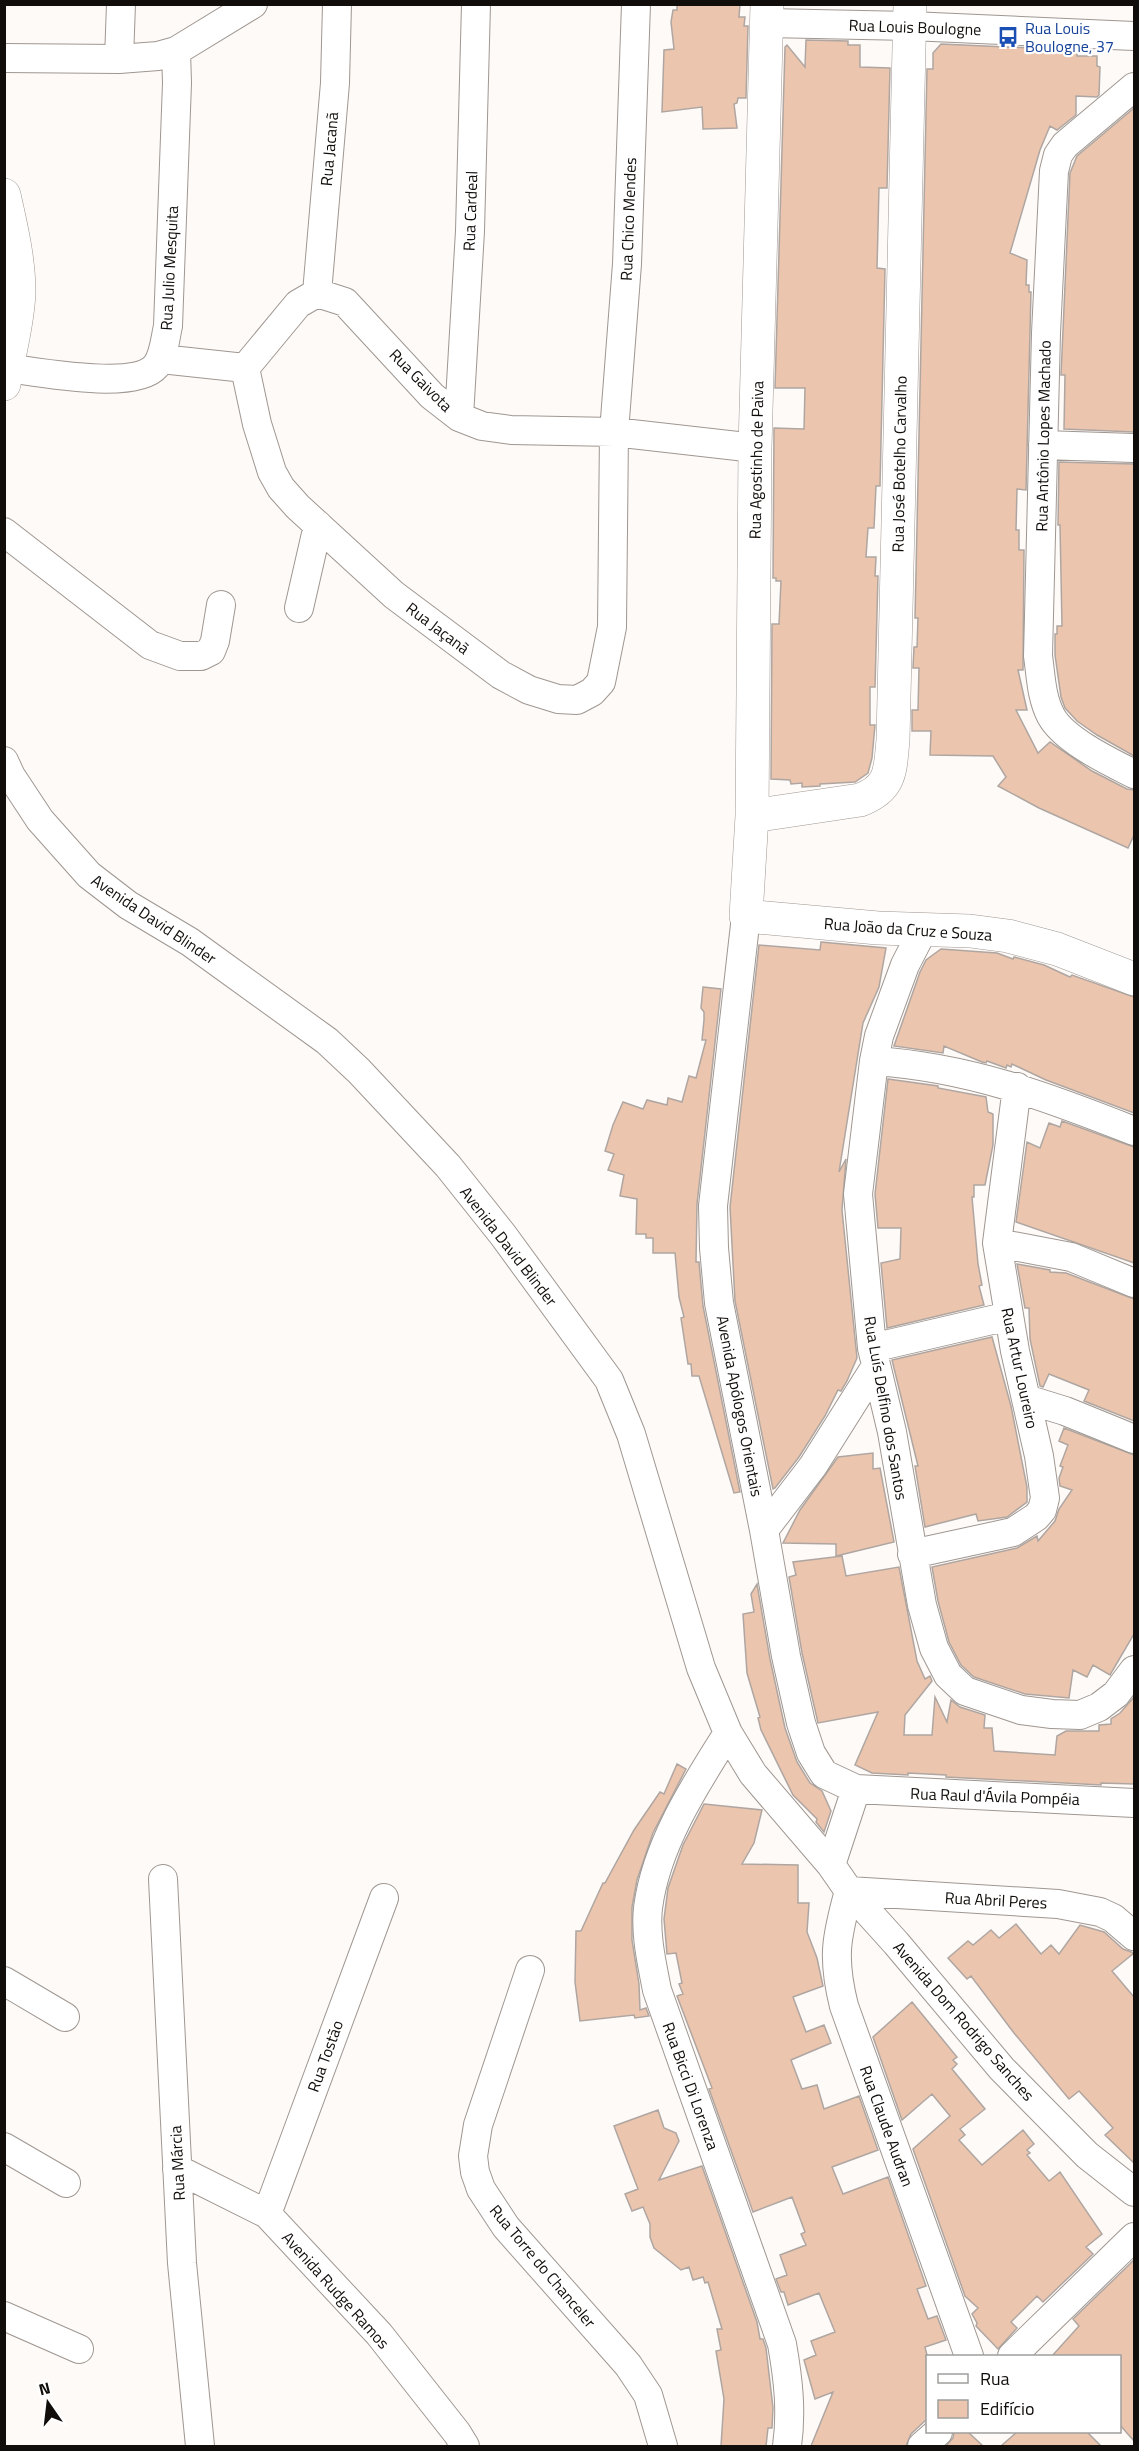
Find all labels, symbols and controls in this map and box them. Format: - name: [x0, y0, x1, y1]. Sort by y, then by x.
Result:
- street label: Rua Louis Boulogne: [848, 13, 982, 41]
- place label: Rua Louis Boulogne, 37: [1025, 16, 1114, 58]
- bus stop icon: Rua Louis Boulogne, 37: [996, 25, 1020, 49]
- street label: Rua Jacanã: [314, 111, 344, 187]
- street label: Rua Chico Mendes: [614, 157, 642, 281]
- street label: Rua Cardeal: [457, 171, 483, 251]
- street label: Rua Julio Mesquita: [154, 205, 184, 331]
- street label: Rua Antônio Lopes Machado: [1029, 340, 1057, 532]
- street label: Rua Gaivota: [384, 343, 458, 417]
- street label: Rua José Botelho Carvalho: [885, 375, 913, 553]
- street label: Rua Agostinho de Paiva: [743, 381, 769, 539]
- street label: Rua Jaçanã: [401, 596, 475, 660]
- street label: Avenida David Blinder: [87, 868, 222, 970]
- street label: Rua João da Cruz e Souza: [823, 911, 993, 947]
- street label: Avenida David Blinder: [455, 1181, 564, 1311]
- street label: Rua Artur Loureiro: [995, 1305, 1045, 1431]
- street label: Avenida Apólogos Orientais: [711, 1313, 769, 1499]
- street label: Rua Luís Delfino dos Santos: [858, 1314, 914, 1502]
- street label: Rua Raul d'Ávila Pompéia: [910, 1781, 1080, 1811]
- street label: Rua Abril Peres: [944, 1885, 1048, 1915]
- street label: Avenida Dom Rodrigo Sanches: [888, 1936, 1040, 2106]
- street label: Rua Tostão: [301, 2017, 349, 2095]
- street label: Rua Bicci Di Lorenza: [657, 2019, 725, 2153]
- street label: Rua Claude Audran: [854, 2062, 920, 2190]
- street label: Rua Márcia: [163, 2125, 191, 2201]
- street label: Rua Torre do Chanceler: [484, 2199, 602, 2333]
- street label: Avenida Rudge Ramos: [277, 2226, 395, 2354]
- legend: [926, 2355, 1121, 2433]
- text: Rua: [980, 2365, 1010, 2392]
- north arrow: [18, 2373, 78, 2433]
- text: N: [36, 2375, 53, 2401]
- text: Edifício: [980, 2395, 1034, 2422]

